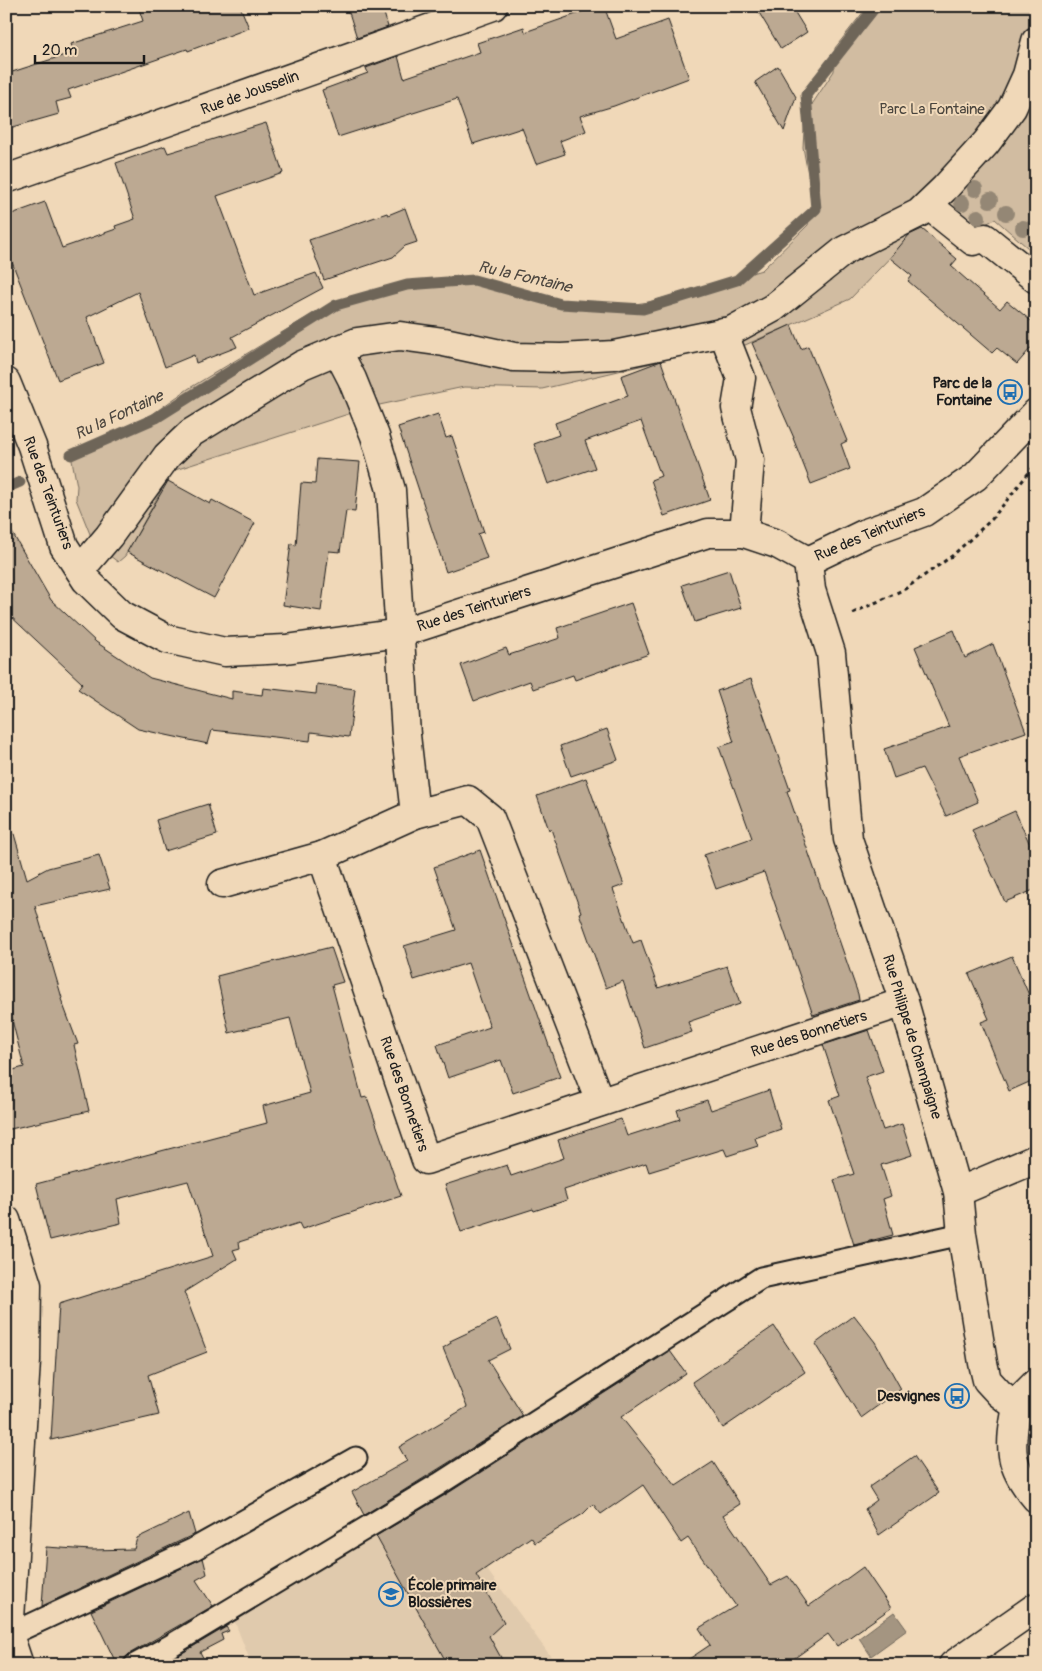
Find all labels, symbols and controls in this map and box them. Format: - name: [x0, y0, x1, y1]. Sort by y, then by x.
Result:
- scale bar: [35, 32, 144, 64]
- text: 20 m: [42, 41, 77, 60]
- street label: Rue de Jousselin: [198, 66, 302, 120]
- park label: Parc La Fontaine: [879, 100, 985, 119]
- water label: Ru la Fontaine: [476, 257, 576, 298]
- place label: Parc de la Fontaine: [932, 374, 993, 410]
- bus stop icon: Parc de la Fontaine: [997, 379, 1023, 405]
- water label: Ru la Fontaine: [72, 385, 168, 444]
- street label: Rue des Teinturiers: [19, 434, 77, 552]
- street label: Rue des Teinturiers: [812, 502, 929, 566]
- street label: Rue des Teinturiers: [415, 582, 534, 636]
- street label: Rue Philippe de Champaigne: [878, 952, 946, 1122]
- street label: Rue des Bonnetiers: [749, 1006, 870, 1062]
- street label: Rue des Bonnetiers: [375, 1034, 433, 1154]
- bus stop icon: Desvignes: [944, 1383, 970, 1409]
- place label: Desvignes: [877, 1387, 940, 1406]
- place label: École primaire Blossières: [408, 1576, 497, 1612]
- school or university icon: École primaire Blossières: [378, 1581, 404, 1607]

